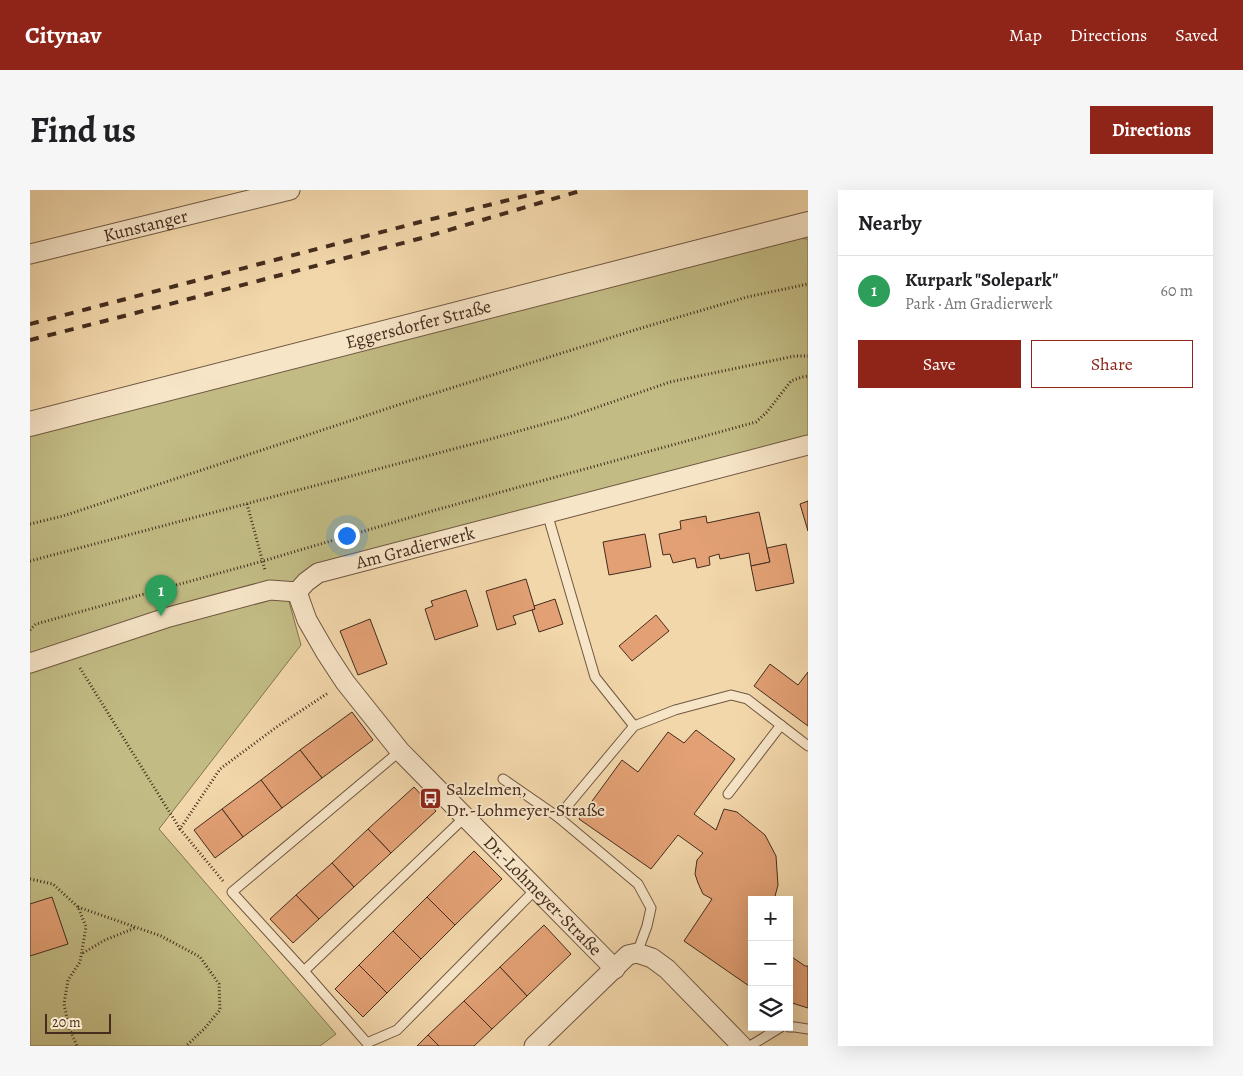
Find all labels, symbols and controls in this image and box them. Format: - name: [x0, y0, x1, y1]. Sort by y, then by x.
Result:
- text: Citynav: [25, 19, 101, 51]
- text: Map: [1009, 23, 1042, 47]
- text: Directions: [1070, 23, 1147, 47]
- text: Saved: [1175, 23, 1218, 47]
- text: Find us: [30, 106, 136, 154]
- button: Directions: [1090, 106, 1213, 154]
- street label: Kunstanger: [101, 204, 190, 247]
- text: Nearby: [858, 209, 921, 237]
- text: Kurpark "Solepark": [905, 267, 1058, 293]
- text: 1: [871, 280, 877, 302]
- text: 60 m: [1161, 280, 1193, 302]
- text: Park · Am Gradierwerk: [905, 293, 1053, 315]
- street label: Eggersdorfer Straße: [343, 294, 494, 354]
- button: Save: [858, 340, 1021, 388]
- button: Share: [1031, 340, 1193, 388]
- street label: Am Gradierwerk: [352, 521, 477, 575]
- your location: [334, 523, 360, 549]
- pin: 1: [145, 575, 177, 616]
- place label: Salzelmen, Dr.-Lohmeyer-Straße: [446, 777, 605, 822]
- bus stop icon: Salzelmen, Dr.-Lohmeyer-Straße: [418, 787, 442, 811]
- street label: Dr.-Lohmeyer-Straße: [478, 831, 607, 961]
- map controls: [748, 896, 793, 1031]
- button: +: [748, 896, 793, 941]
- button: −: [748, 941, 793, 986]
- button: layers: [748, 986, 793, 1031]
- scale bar: [45, 1011, 111, 1034]
- text: 20 m: [52, 1013, 81, 1032]

